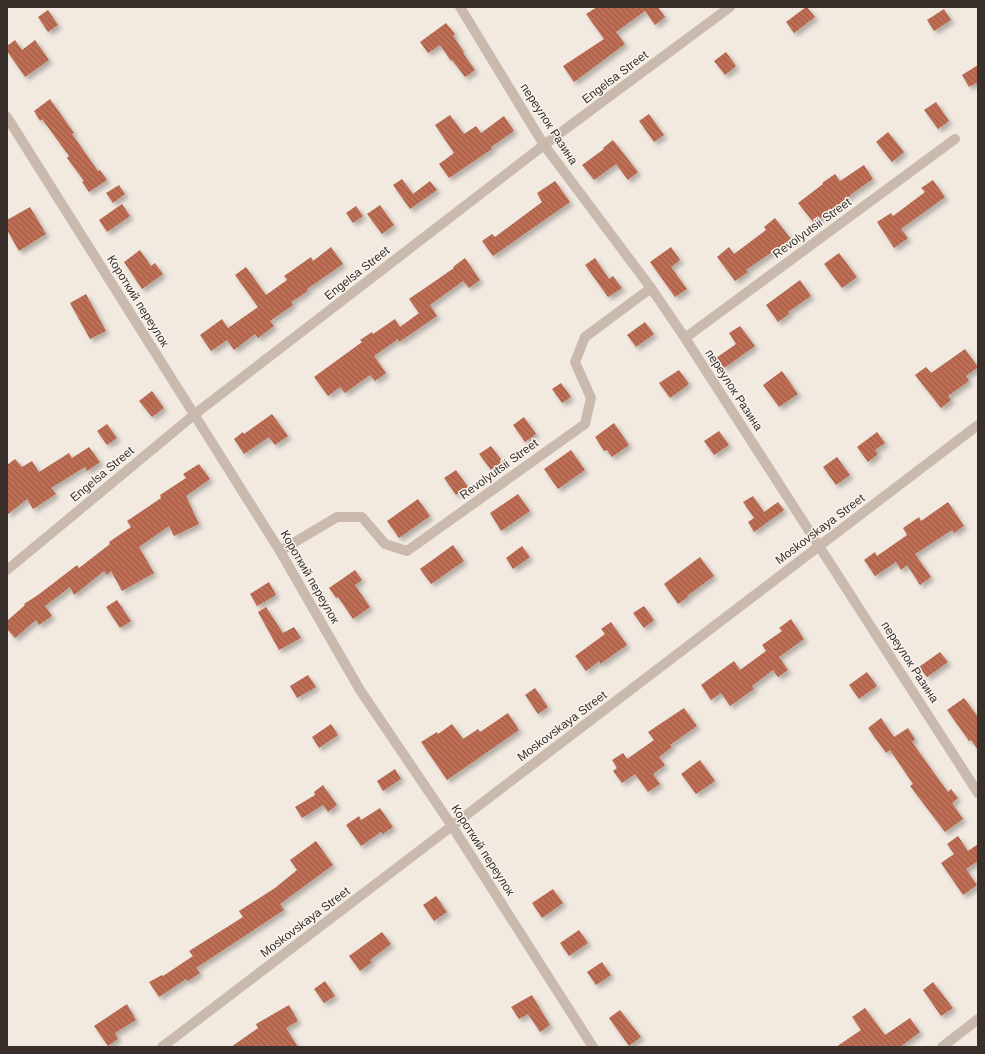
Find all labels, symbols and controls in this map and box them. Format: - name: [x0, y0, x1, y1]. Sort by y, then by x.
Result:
- street label: Engelsa Street: [579, 47, 651, 106]
- street label: переулок Разина: [517, 81, 581, 168]
- street label: Revolyutsii Street: [770, 195, 854, 261]
- street label: Engelsa Street: [322, 243, 393, 303]
- street label: Короткий переулок: [104, 253, 172, 350]
- street label: переулок Разина: [702, 347, 766, 434]
- street label: Revolyutsii Street: [457, 436, 541, 502]
- street label: Engelsa Street: [67, 443, 137, 505]
- street label: Moskovskaya Street: [773, 491, 868, 567]
- street label: Короткий переулок: [278, 528, 343, 627]
- street label: переулок Разина: [878, 619, 942, 706]
- street label: Moskovskaya Street: [515, 688, 610, 764]
- street label: Короткий переулок: [448, 802, 518, 899]
- street label: Moskovskaya Street: [258, 884, 353, 960]

